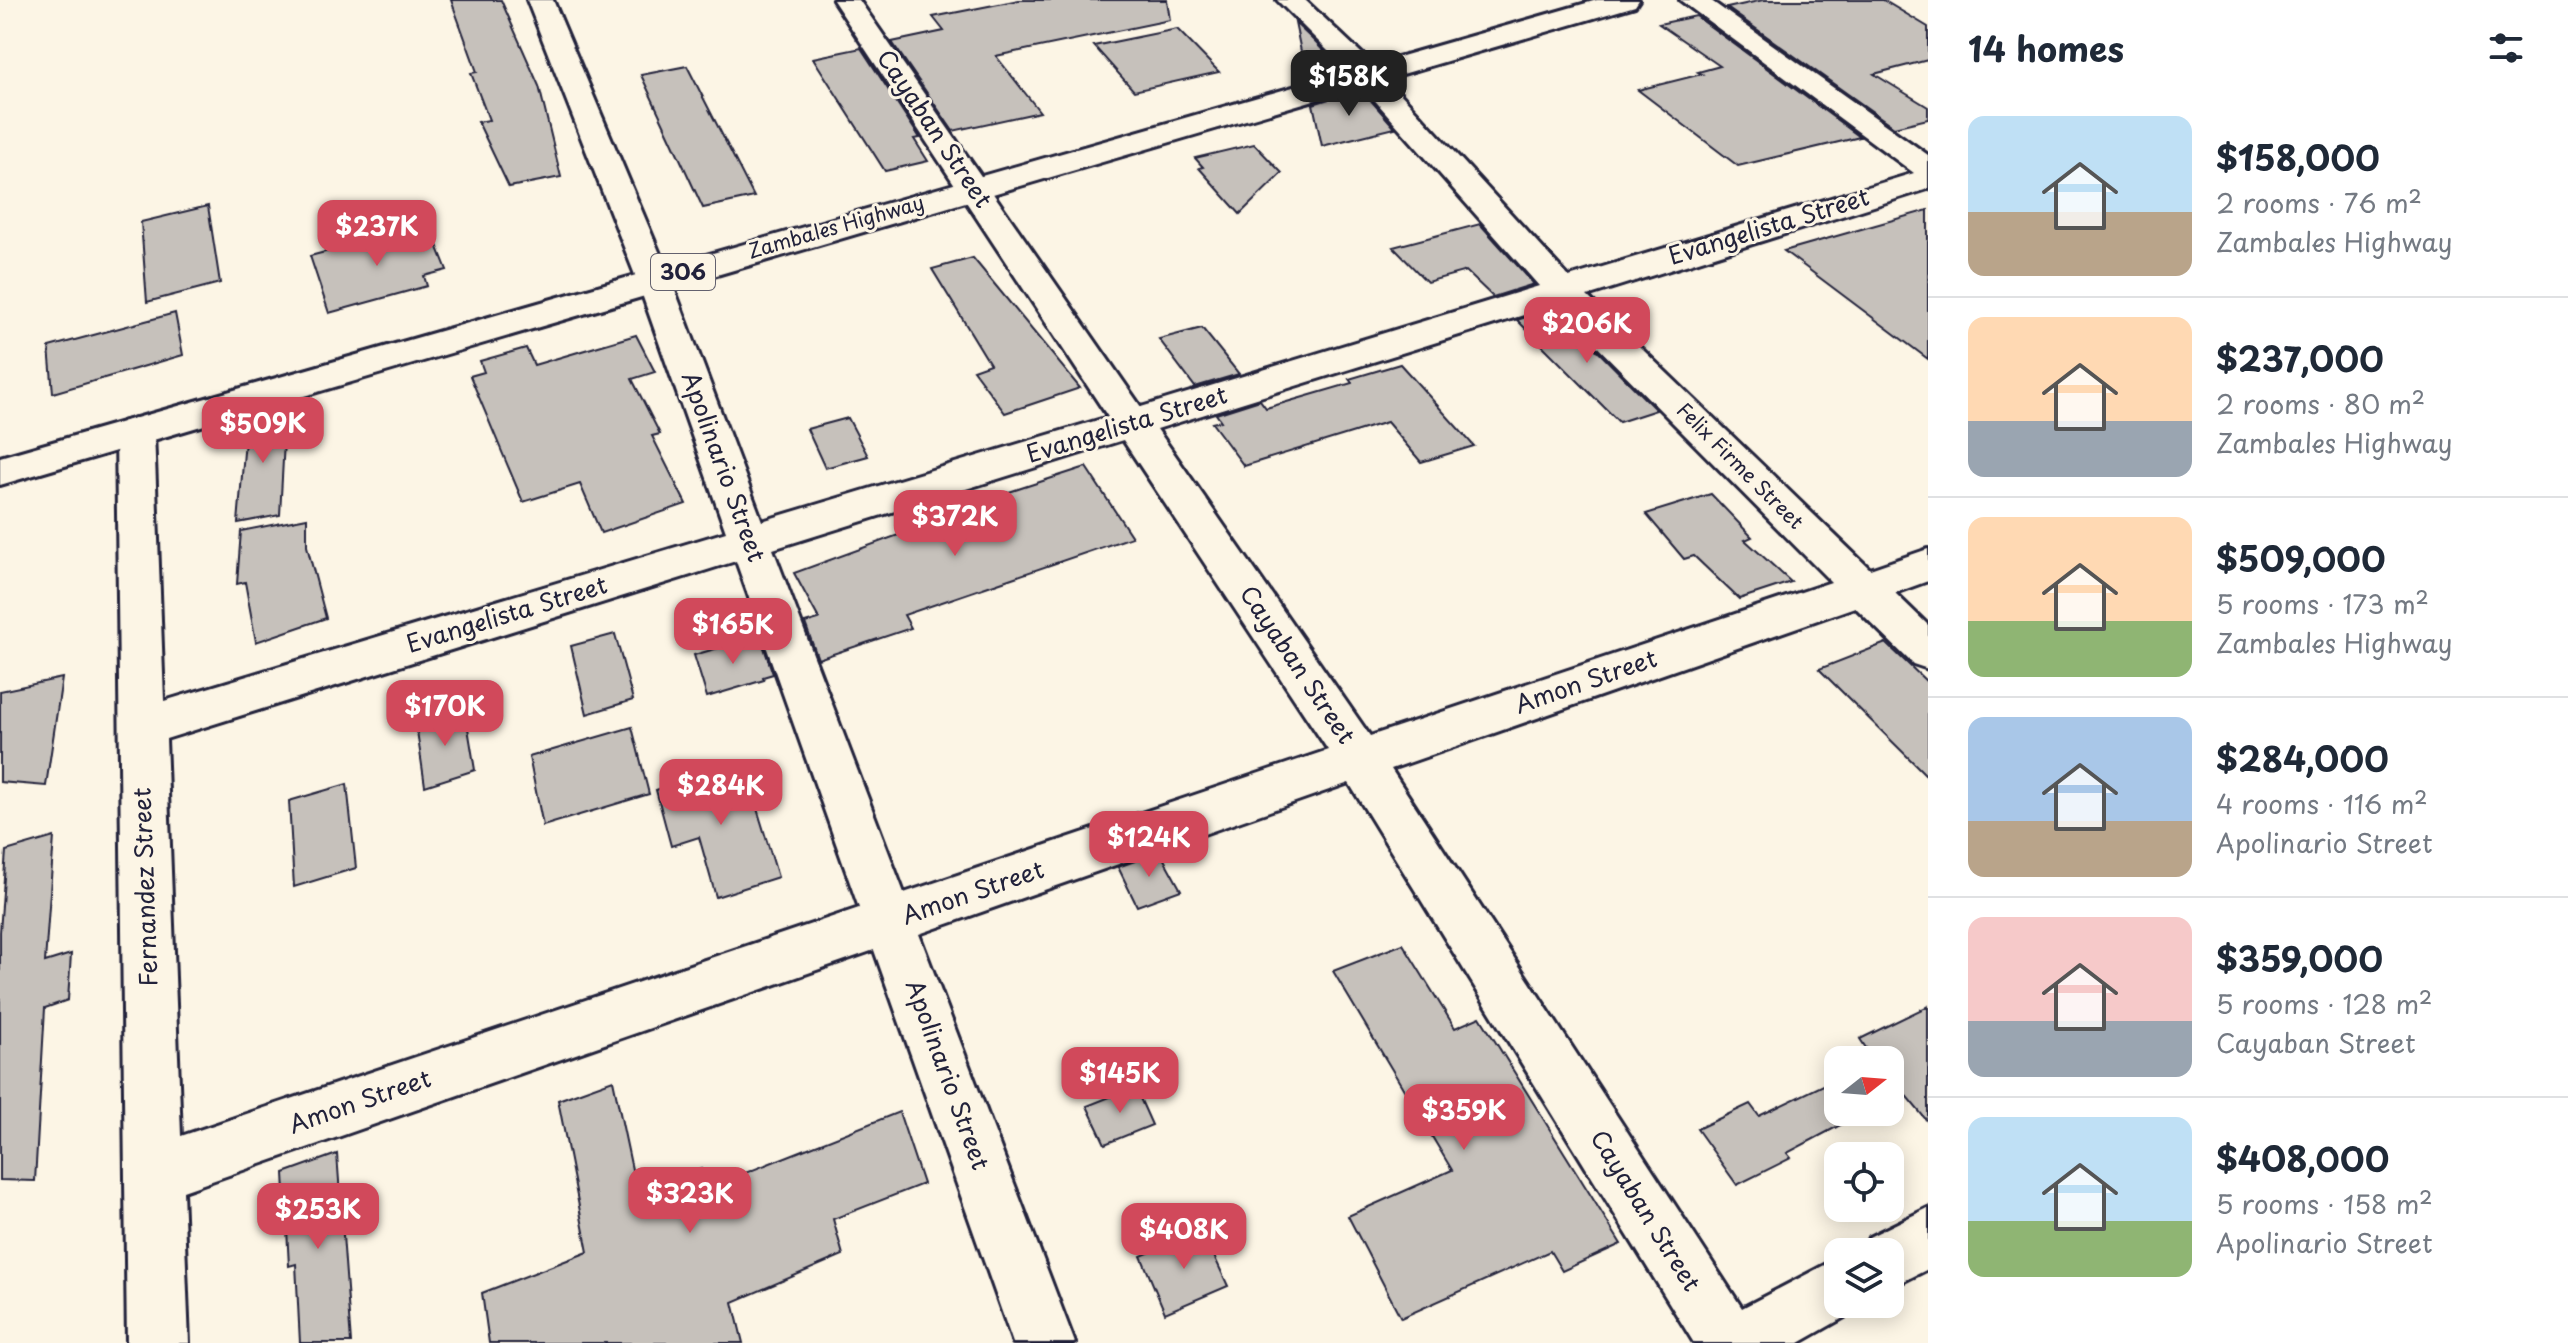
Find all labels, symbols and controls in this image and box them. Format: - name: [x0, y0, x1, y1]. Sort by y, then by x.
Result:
- text: 14 homes: [1968, 22, 2124, 74]
- icon: filters: [2484, 26, 2528, 70]
- street label: Cayaban Street: [869, 41, 1002, 214]
- pin: $158K: [1293, 50, 1405, 118]
- text: $158K: [1309, 56, 1389, 95]
- text: $158,000: [2216, 131, 2380, 183]
- icon: home: [2032, 148, 2128, 244]
- street label: Evangelista Street: [1664, 177, 1873, 273]
- text: 2 rooms · 76 m²: [2216, 183, 2422, 222]
- street label: Zambales Highway: [744, 187, 927, 266]
- pin: $237K: [321, 200, 433, 268]
- text: $237K: [335, 206, 419, 245]
- text: Zambales Highway: [2216, 222, 2452, 261]
- road number: 306: [651, 254, 715, 290]
- pin: $206K: [1531, 297, 1643, 365]
- text: $206K: [1542, 303, 1632, 342]
- text: $237,000: [2216, 332, 2384, 384]
- icon: home: [2032, 349, 2128, 445]
- street label: Apolinario Street: [674, 366, 776, 567]
- street label: Evangelista Street: [1022, 375, 1231, 471]
- text: 2 rooms · 80 m²: [2216, 384, 2425, 423]
- street label: Felix Firme Street: [1670, 395, 1811, 536]
- pin: $509K: [207, 397, 319, 465]
- text: $509K: [220, 403, 306, 442]
- text: Zambales Highway: [2216, 423, 2452, 462]
- pin: $372K: [899, 490, 1011, 558]
- text: $372K: [912, 496, 998, 535]
- text: $509,000: [2216, 532, 2386, 584]
- icon: home: [2032, 549, 2128, 645]
- street label: Evangelista Street: [402, 565, 611, 661]
- street label: Cayaban Street: [1232, 577, 1365, 750]
- text: 5 rooms · 173 m²: [2216, 584, 2429, 623]
- pin: $165K: [677, 598, 789, 666]
- text: $165K: [692, 604, 774, 643]
- text: Zambales Highway: [2216, 623, 2452, 662]
- street label: Amon Street: [1509, 639, 1661, 721]
- pin: $170K: [389, 680, 501, 748]
- text: $170K: [404, 686, 486, 725]
- text: $284,000: [2216, 732, 2389, 784]
- icon: home: [2032, 749, 2128, 845]
- pin: $284K: [665, 759, 777, 827]
- text: $284K: [677, 765, 765, 804]
- text: 4 rooms · 116 m²: [2216, 784, 2428, 823]
- street label: Fernandez Street: [123, 787, 165, 987]
- pin: $124K: [1093, 811, 1205, 879]
- text: $124K: [1107, 817, 1191, 856]
- text: Apolinario Street: [2216, 823, 2433, 862]
- street label: Amon Street: [896, 850, 1048, 932]
- text: $359,000: [2216, 932, 2383, 984]
- icon: home: [2032, 949, 2128, 1045]
- street label: Apolinario Street: [898, 974, 1000, 1175]
- text: 5 rooms · 128 m²: [2216, 984, 2432, 1023]
- text: Cayaban Street: [2216, 1023, 2416, 1062]
- north arrow: [1824, 1046, 1904, 1126]
- map controls: [1824, 1046, 1904, 1318]
- pin: $145K: [1064, 1047, 1176, 1115]
- text: $145K: [1079, 1053, 1161, 1092]
- street label: Amon Street: [283, 1059, 435, 1141]
- pin: $359K: [1408, 1084, 1520, 1152]
- text: $359K: [1422, 1090, 1506, 1129]
- street label: Cayaban Street: [1583, 1122, 1711, 1298]
- text: $408,000: [2216, 1132, 2389, 1184]
- button: locate: [1824, 1142, 1904, 1222]
- icon: home: [2032, 1149, 2128, 1245]
- pin: $323K: [634, 1167, 746, 1235]
- text: $323K: [646, 1173, 734, 1212]
- pin: $253K: [262, 1183, 374, 1251]
- text: 5 rooms · 158 m²: [2216, 1184, 2433, 1223]
- text: $253K: [275, 1189, 361, 1228]
- pin: $408K: [1128, 1203, 1240, 1271]
- text: $408K: [1139, 1209, 1229, 1248]
- text: Apolinario Street: [2216, 1223, 2433, 1262]
- button: layers: [1824, 1238, 1904, 1318]

